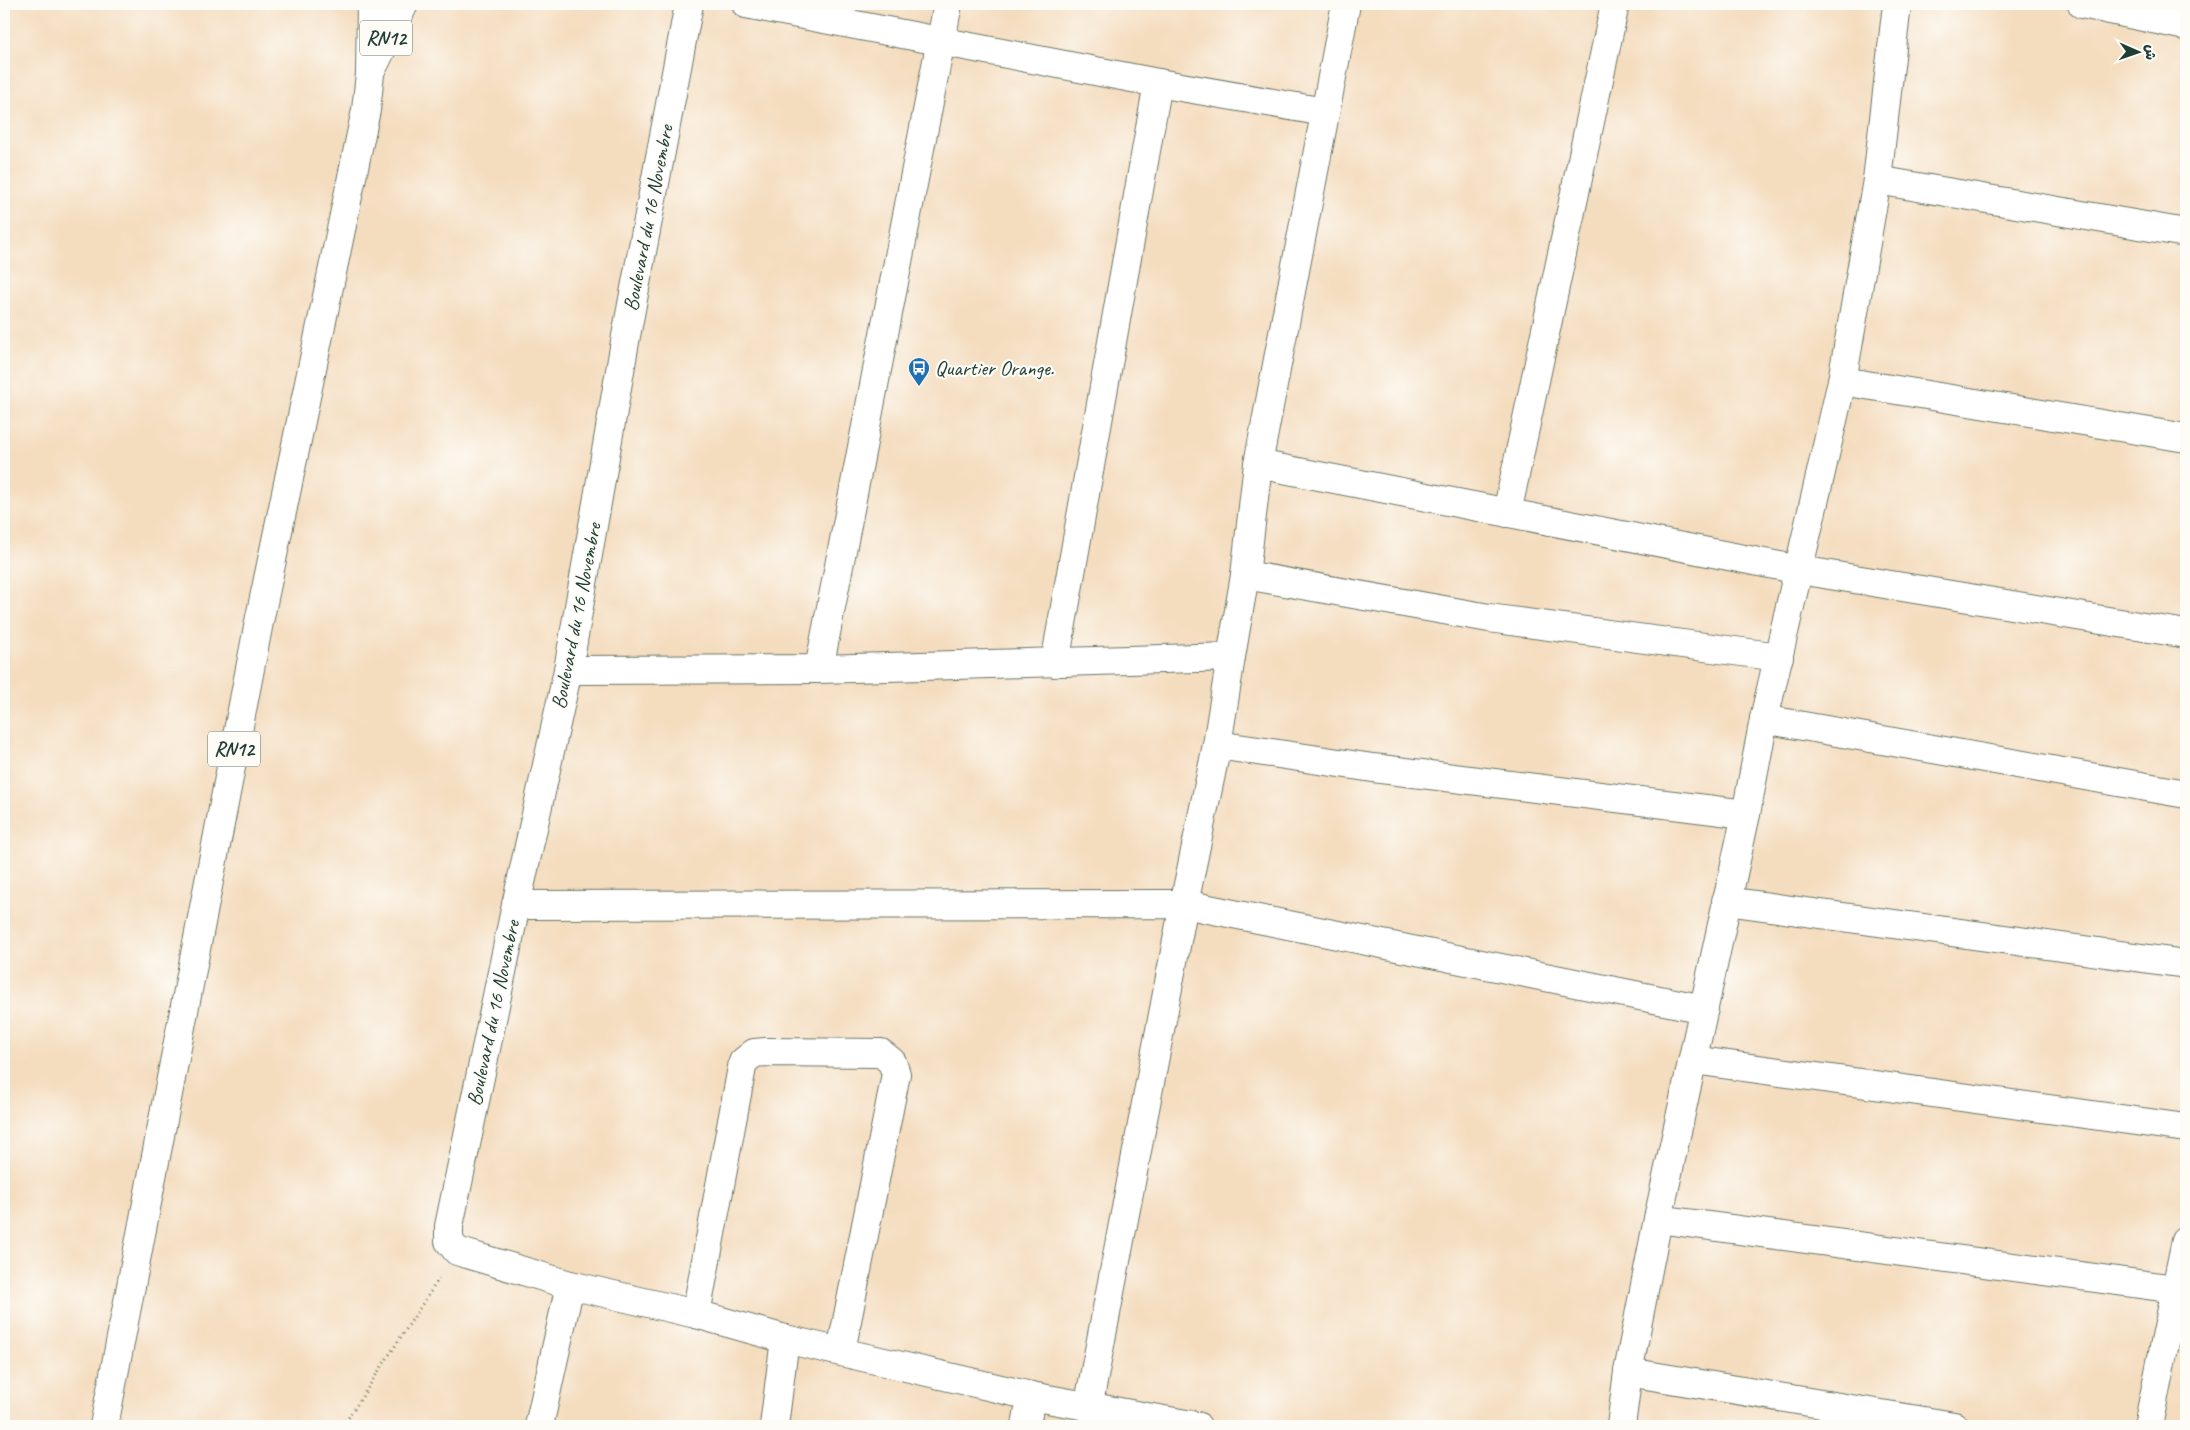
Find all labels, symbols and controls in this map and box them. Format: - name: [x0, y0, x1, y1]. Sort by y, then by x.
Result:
- road number: RN12: [360, 20, 412, 56]
- north arrow: [2112, 28, 2162, 78]
- text: ش: [2142, 44, 2159, 60]
- street label: Boulevard du 16 Novembre: [617, 122, 679, 313]
- place label: Quartier Orange.: [935, 355, 1055, 381]
- bus stop icon: Quartier Orange.: [907, 356, 931, 387]
- street label: Boulevard du 16 Novembre: [545, 520, 607, 711]
- road number: RN12: [208, 732, 260, 766]
- street label: Boulevard du 16 Novembre: [461, 917, 526, 1108]

